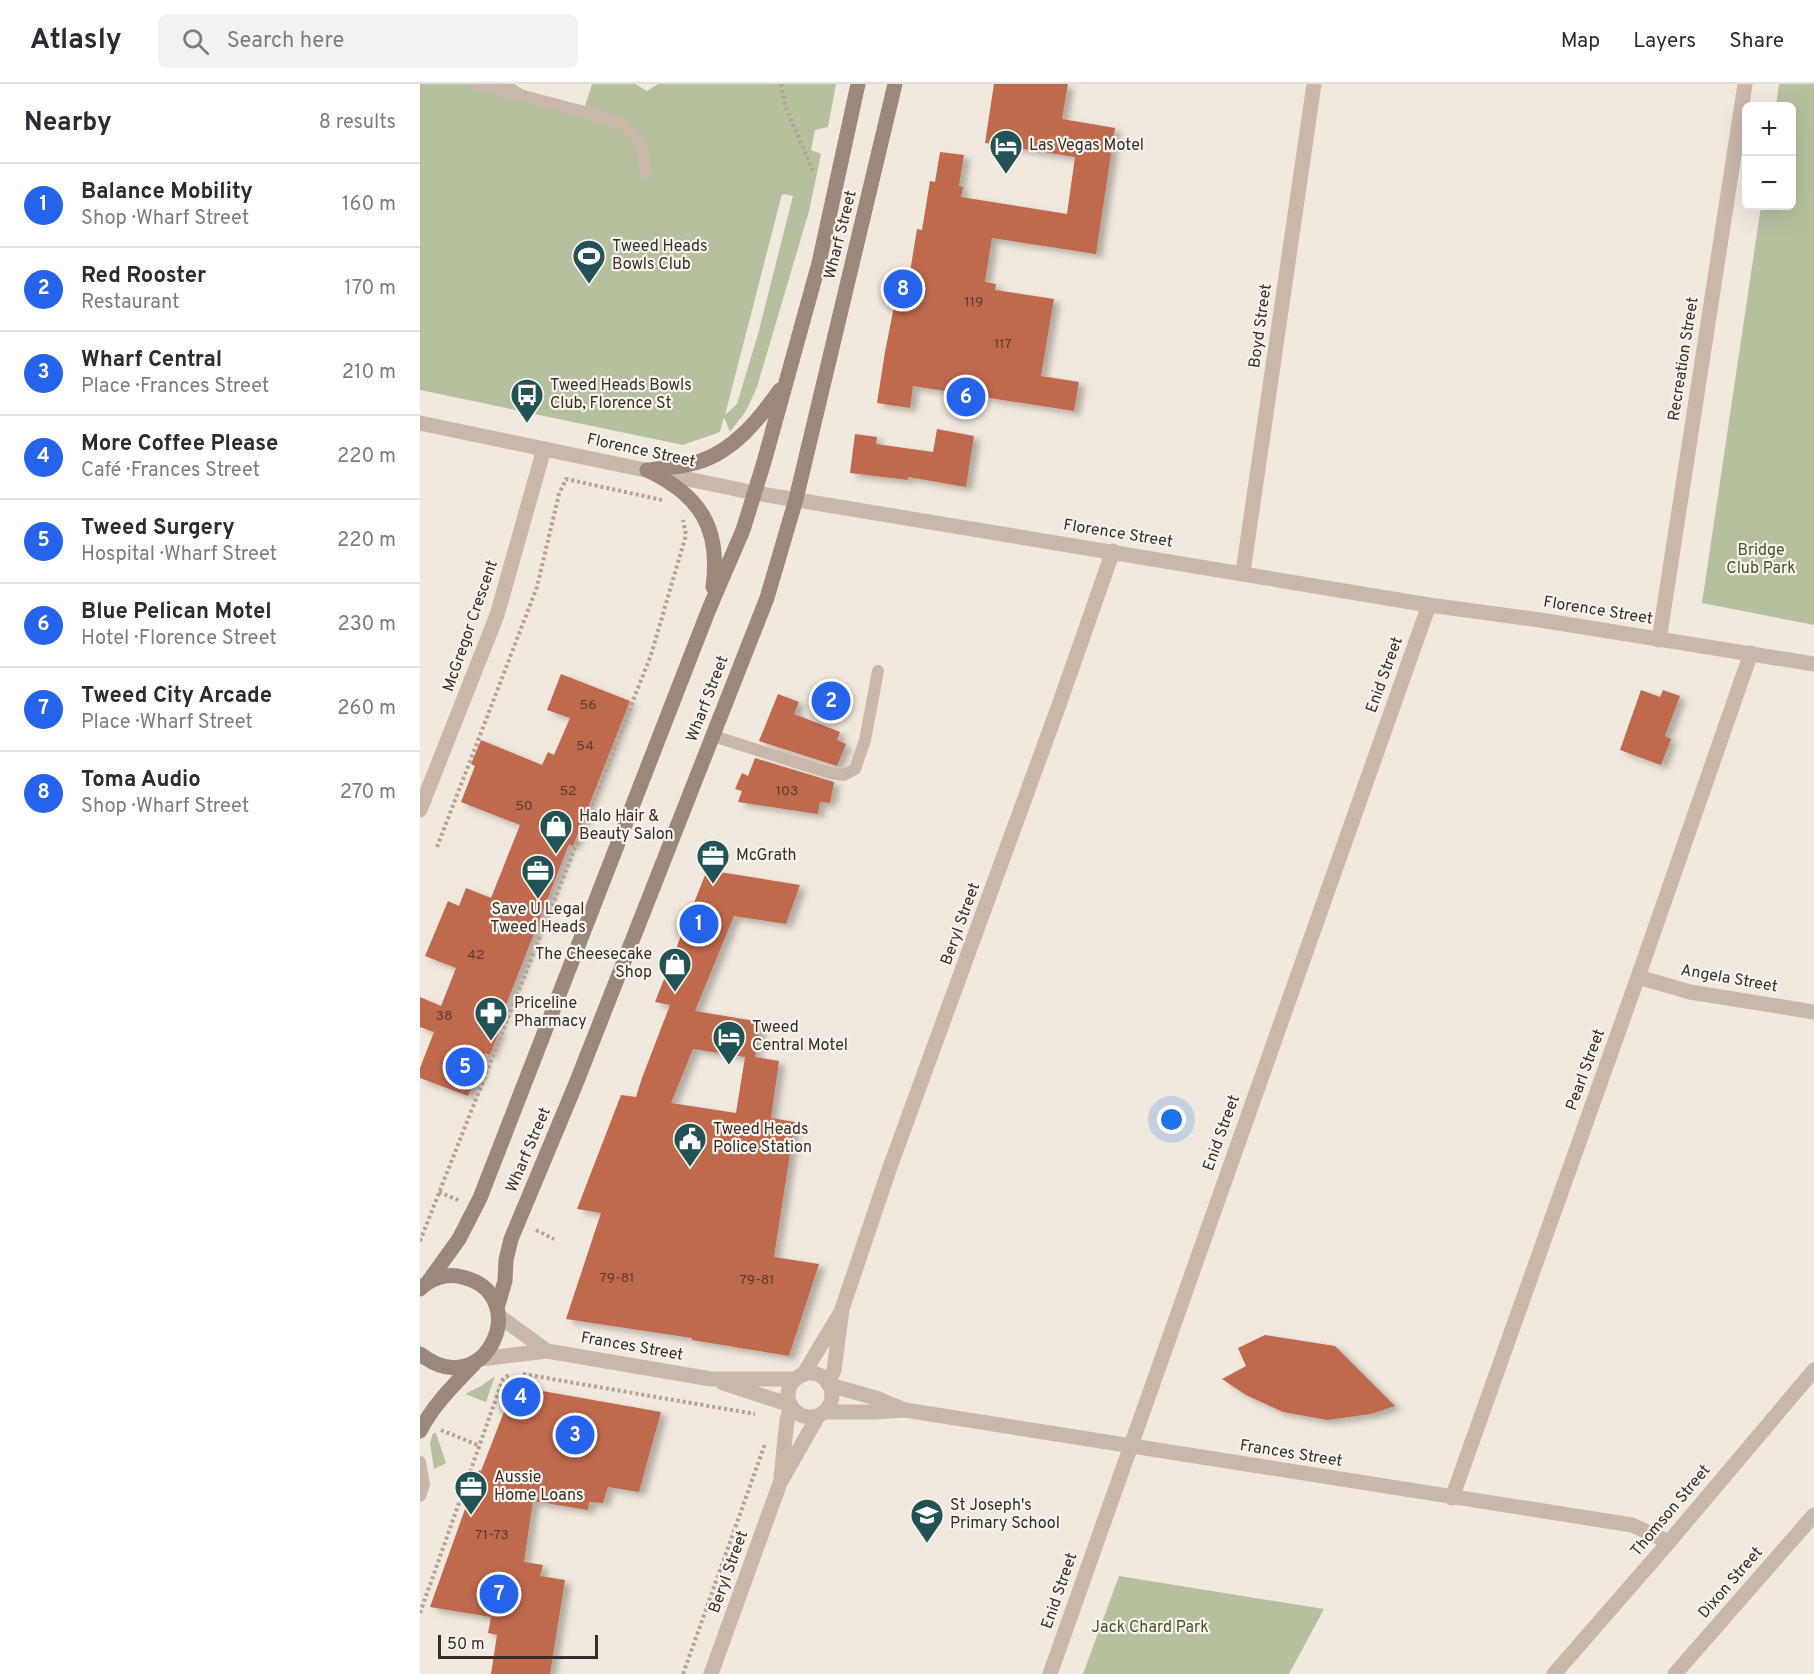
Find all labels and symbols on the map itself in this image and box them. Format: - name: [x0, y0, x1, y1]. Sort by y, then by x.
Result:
- hotel icon: Las Vegas Motel: [988, 128, 1024, 175]
- place label: Las Vegas Motel: [1029, 136, 1144, 156]
- street label: Wharf Street: [820, 189, 862, 281]
- place label: Tweed Heads Bowls Club: [612, 237, 707, 275]
- sports icon: Tweed Heads Bowls Club: [571, 238, 607, 285]
- pin: 8: [884, 266, 922, 312]
- street label: Boyd Street: [1245, 283, 1277, 369]
- house number: 119: [965, 294, 983, 311]
- street label: Recreation Street: [1664, 296, 1704, 422]
- house number: 117: [994, 336, 1012, 353]
- pin: 6: [946, 374, 986, 420]
- place label: Tweed Heads Bowls Club, Florence St: [550, 376, 692, 414]
- bus stop icon: Tweed Heads Bowls Club, Florence St: [509, 377, 545, 424]
- street label: Florence Street: [585, 430, 697, 472]
- street label: Florence Street: [1062, 515, 1174, 553]
- park label: Bridge Club Park: [1726, 541, 1796, 579]
- street label: McGregor Crescent: [439, 558, 503, 694]
- street label: Florence Street: [1542, 592, 1654, 630]
- street label: Enid Street: [1362, 634, 1408, 716]
- street label: Wharf Street: [682, 653, 734, 745]
- pin: 2: [812, 678, 850, 724]
- house number: 56: [579, 697, 597, 714]
- house number: 54: [576, 738, 594, 755]
- house number: 52: [559, 783, 577, 800]
- house number: 103: [776, 783, 798, 800]
- house number: 50: [515, 798, 533, 815]
- place label: Halo Hair & Beauty Salon: [579, 807, 674, 845]
- shop icon: Halo Hair & Beauty Salon: [538, 808, 574, 855]
- office icon: McGrath: [695, 838, 731, 885]
- place label: McGrath: [736, 846, 796, 866]
- office icon: Save U Legal Tweed Heads: [520, 853, 556, 900]
- street label: Beryl Street: [937, 880, 985, 968]
- place label: Save U Legal Tweed Heads: [490, 900, 586, 938]
- pin: 1: [680, 902, 718, 946]
- place label: The Cheesecake Shop: [535, 945, 652, 983]
- shop icon: The Cheesecake Shop: [657, 946, 693, 993]
- house number: 42: [467, 947, 485, 964]
- street label: Angela Street: [1679, 961, 1779, 997]
- place label: Priceline Pharmacy: [514, 994, 587, 1032]
- pharmacy icon: Priceline Pharmacy: [473, 995, 509, 1042]
- house number: 38: [436, 1008, 452, 1025]
- place label: Tweed Central Motel: [752, 1018, 848, 1056]
- hotel icon: Tweed Central Motel: [711, 1019, 747, 1066]
- street label: Pearl Street: [1562, 1026, 1610, 1114]
- pin: 5: [446, 1044, 484, 1090]
- street label: Enid Street: [1199, 1092, 1245, 1174]
- street label: Wharf Street: [502, 1104, 556, 1196]
- your location: [1157, 1105, 1186, 1134]
- place label: Tweed Heads Police Station: [713, 1120, 812, 1158]
- public building icon: Tweed Heads Police Station: [672, 1121, 708, 1168]
- house number: 79-81: [600, 1270, 635, 1287]
- house number: 79-81: [740, 1272, 775, 1289]
- street label: Frances Street: [579, 1328, 685, 1366]
- pin: 4: [502, 1374, 540, 1420]
- pin: 3: [556, 1412, 594, 1458]
- street label: Frances Street: [1238, 1436, 1344, 1472]
- street label: Thomson Street: [1627, 1461, 1715, 1561]
- place label: Aussie Home Loans: [494, 1468, 583, 1506]
- office icon: Aussie Home Loans: [453, 1469, 489, 1516]
- place label: St Joseph's Primary School: [950, 1496, 1060, 1534]
- school or university icon: St Joseph's Primary School: [909, 1497, 945, 1544]
- house number: 71-73: [475, 1527, 509, 1544]
- street label: Beryl Street: [705, 1528, 753, 1616]
- street label: Dixon Street: [1694, 1543, 1768, 1623]
- street label: Enid Street: [1038, 1550, 1082, 1632]
- pin: 7: [480, 1572, 518, 1616]
- park label: Jack Chard Park: [1091, 1618, 1209, 1638]
- scale bar: [438, 1632, 598, 1660]

